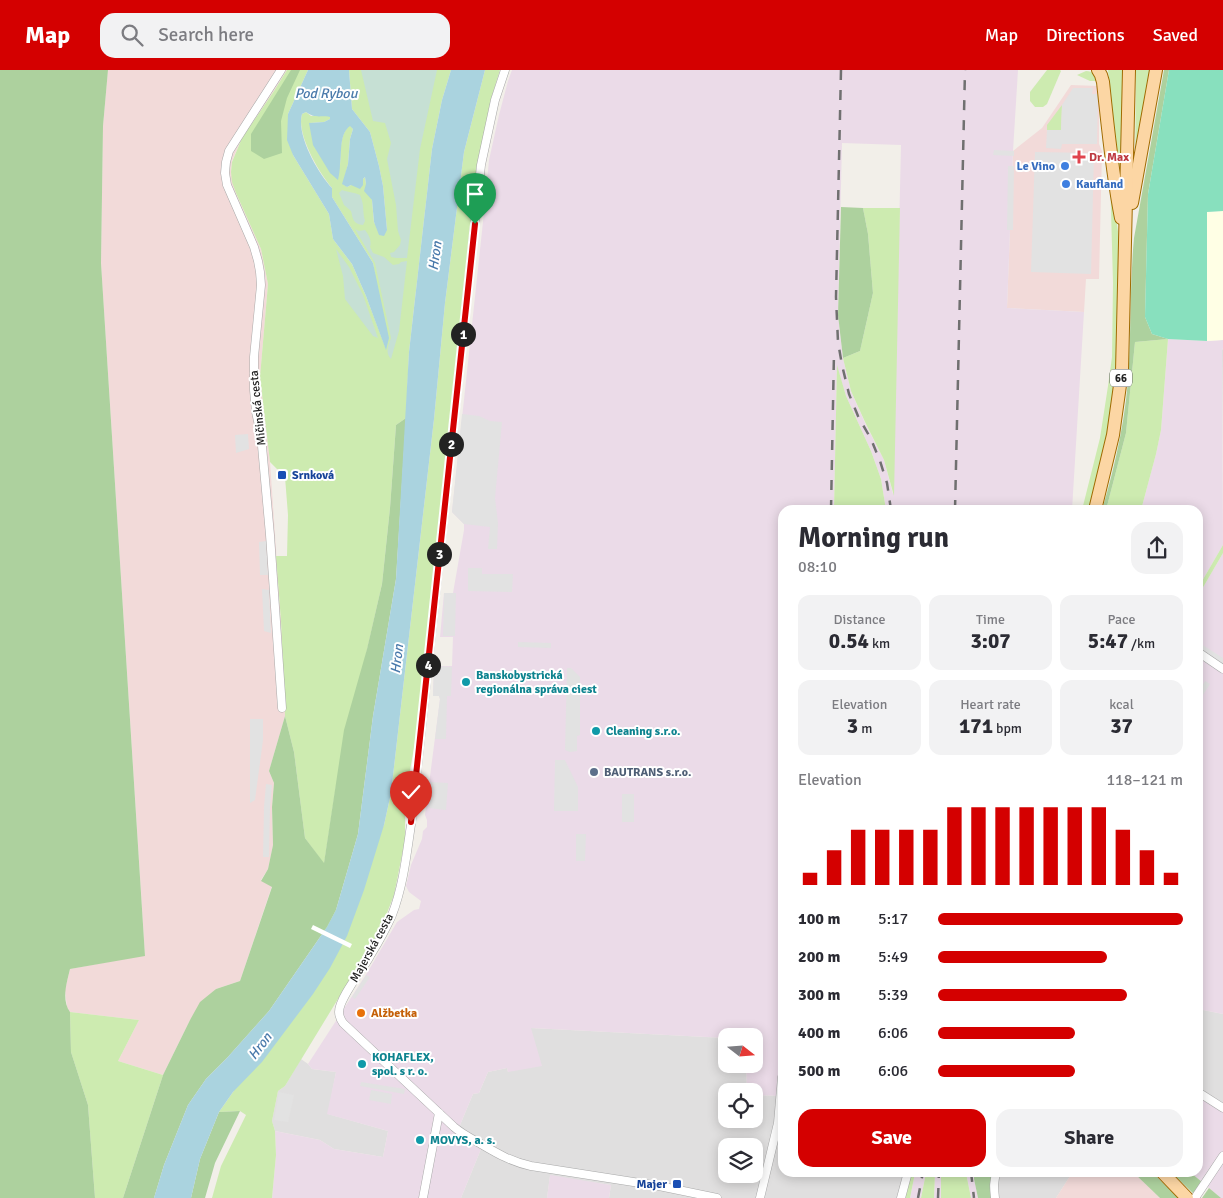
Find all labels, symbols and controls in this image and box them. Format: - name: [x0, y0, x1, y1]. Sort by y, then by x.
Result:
- search box: [100, 13, 450, 58]
- text: Map: [25, 20, 70, 50]
- icon: search: [118, 21, 146, 49]
- text: Search here: [158, 23, 254, 47]
- text: Map: [985, 24, 1018, 46]
- text: Directions: [1046, 24, 1125, 46]
- text: Saved: [1153, 24, 1198, 46]
- water label: Pod Rybou: [295, 85, 359, 102]
- place label: Dr. Max: [1089, 150, 1129, 165]
- marker: Dr. Max: [1073, 151, 1085, 163]
- place label: Le Vino: [1017, 159, 1055, 174]
- marker: Le Vino: [1059, 160, 1071, 172]
- pin: [454, 173, 496, 224]
- place label: Kaufland: [1076, 177, 1124, 192]
- marker: Kaufland: [1060, 178, 1072, 190]
- icon: arrive: [461, 180, 489, 208]
- water label: Hron: [425, 240, 446, 272]
- pin: 1: [450, 322, 476, 346]
- text: 1: [460, 326, 467, 343]
- street label: Mičinská cesta: [247, 370, 269, 446]
- road number: 66: [1110, 370, 1132, 386]
- pin: 2: [438, 432, 464, 456]
- text: 2: [448, 436, 455, 453]
- place label: Srnková: [292, 468, 334, 483]
- marker: Srnková: [276, 469, 288, 481]
- text: Morning run: [798, 521, 949, 555]
- button: share: [1131, 522, 1183, 574]
- pin: 3: [426, 542, 452, 566]
- text: 3: [436, 546, 443, 563]
- text: 08:10: [798, 557, 837, 577]
- text: Distance: [833, 611, 886, 628]
- text: Time: [976, 611, 1005, 628]
- text: Pace: [1107, 611, 1136, 628]
- text: 0.54: [829, 628, 869, 654]
- text: 3:07: [970, 628, 1011, 654]
- text: 5:47: [1088, 628, 1128, 654]
- text: km: [869, 635, 890, 652]
- text: /km: [1128, 635, 1155, 652]
- water label: Hron: [387, 643, 407, 675]
- pin: 4: [416, 652, 440, 678]
- text: 4: [425, 657, 432, 674]
- place label: Banskobystrická regionálna správa ciest: [476, 668, 597, 697]
- marker: Banskobystrická regionálna správa ciest: [460, 676, 472, 688]
- text: Elevation: [832, 696, 887, 713]
- text: Heart rate: [960, 696, 1021, 713]
- text: kcal: [1109, 696, 1134, 713]
- text: 3: [847, 713, 858, 739]
- text: 171: [959, 713, 993, 739]
- text: 37: [1110, 713, 1133, 739]
- text: m: [858, 720, 872, 737]
- text: bpm: [993, 720, 1022, 737]
- place label: Cleaning s.r.o.: [606, 724, 681, 739]
- marker: Cleaning s.r.o.: [590, 725, 602, 737]
- place label: BAUTRANS s.r.o.: [604, 765, 691, 780]
- marker: BAUTRANS s.r.o.: [588, 766, 600, 778]
- text: Elevation: [798, 770, 862, 790]
- text: 118–121 m: [1106, 770, 1183, 790]
- pin: [390, 771, 432, 822]
- icon: check: [397, 778, 425, 806]
- text: 100 m: [798, 909, 840, 929]
- text: 5:17: [878, 909, 908, 929]
- street label: Majerská cesta: [347, 911, 397, 985]
- text: 200 m: [798, 947, 840, 967]
- text: 5:49: [878, 947, 908, 967]
- text: 300 m: [798, 985, 840, 1005]
- text: 5:39: [878, 985, 908, 1005]
- place label: Alžbetka: [371, 1006, 417, 1021]
- marker: Alžbetka: [355, 1007, 367, 1019]
- text: 400 m: [798, 1023, 840, 1043]
- text: 6:06: [878, 1023, 908, 1043]
- north arrow: [718, 1028, 762, 1072]
- map controls: [718, 1028, 763, 1183]
- water label: Hron: [244, 1029, 276, 1063]
- place label: KOHAFLEX, spol. s r. o.: [372, 1050, 434, 1079]
- marker: KOHAFLEX, spol. s r. o.: [356, 1058, 368, 1070]
- text: 500 m: [798, 1061, 840, 1081]
- text: 6:06: [878, 1061, 908, 1081]
- button: locate: [718, 1083, 763, 1128]
- button: Save: [798, 1109, 986, 1167]
- button: Share: [996, 1109, 1183, 1167]
- place label: MOVYS, a. s.: [430, 1133, 495, 1148]
- marker: MOVYS, a. s.: [414, 1134, 426, 1146]
- button: layers: [718, 1138, 763, 1183]
- place label: Majer: [636, 1177, 667, 1192]
- marker: Majer: [671, 1178, 683, 1190]

